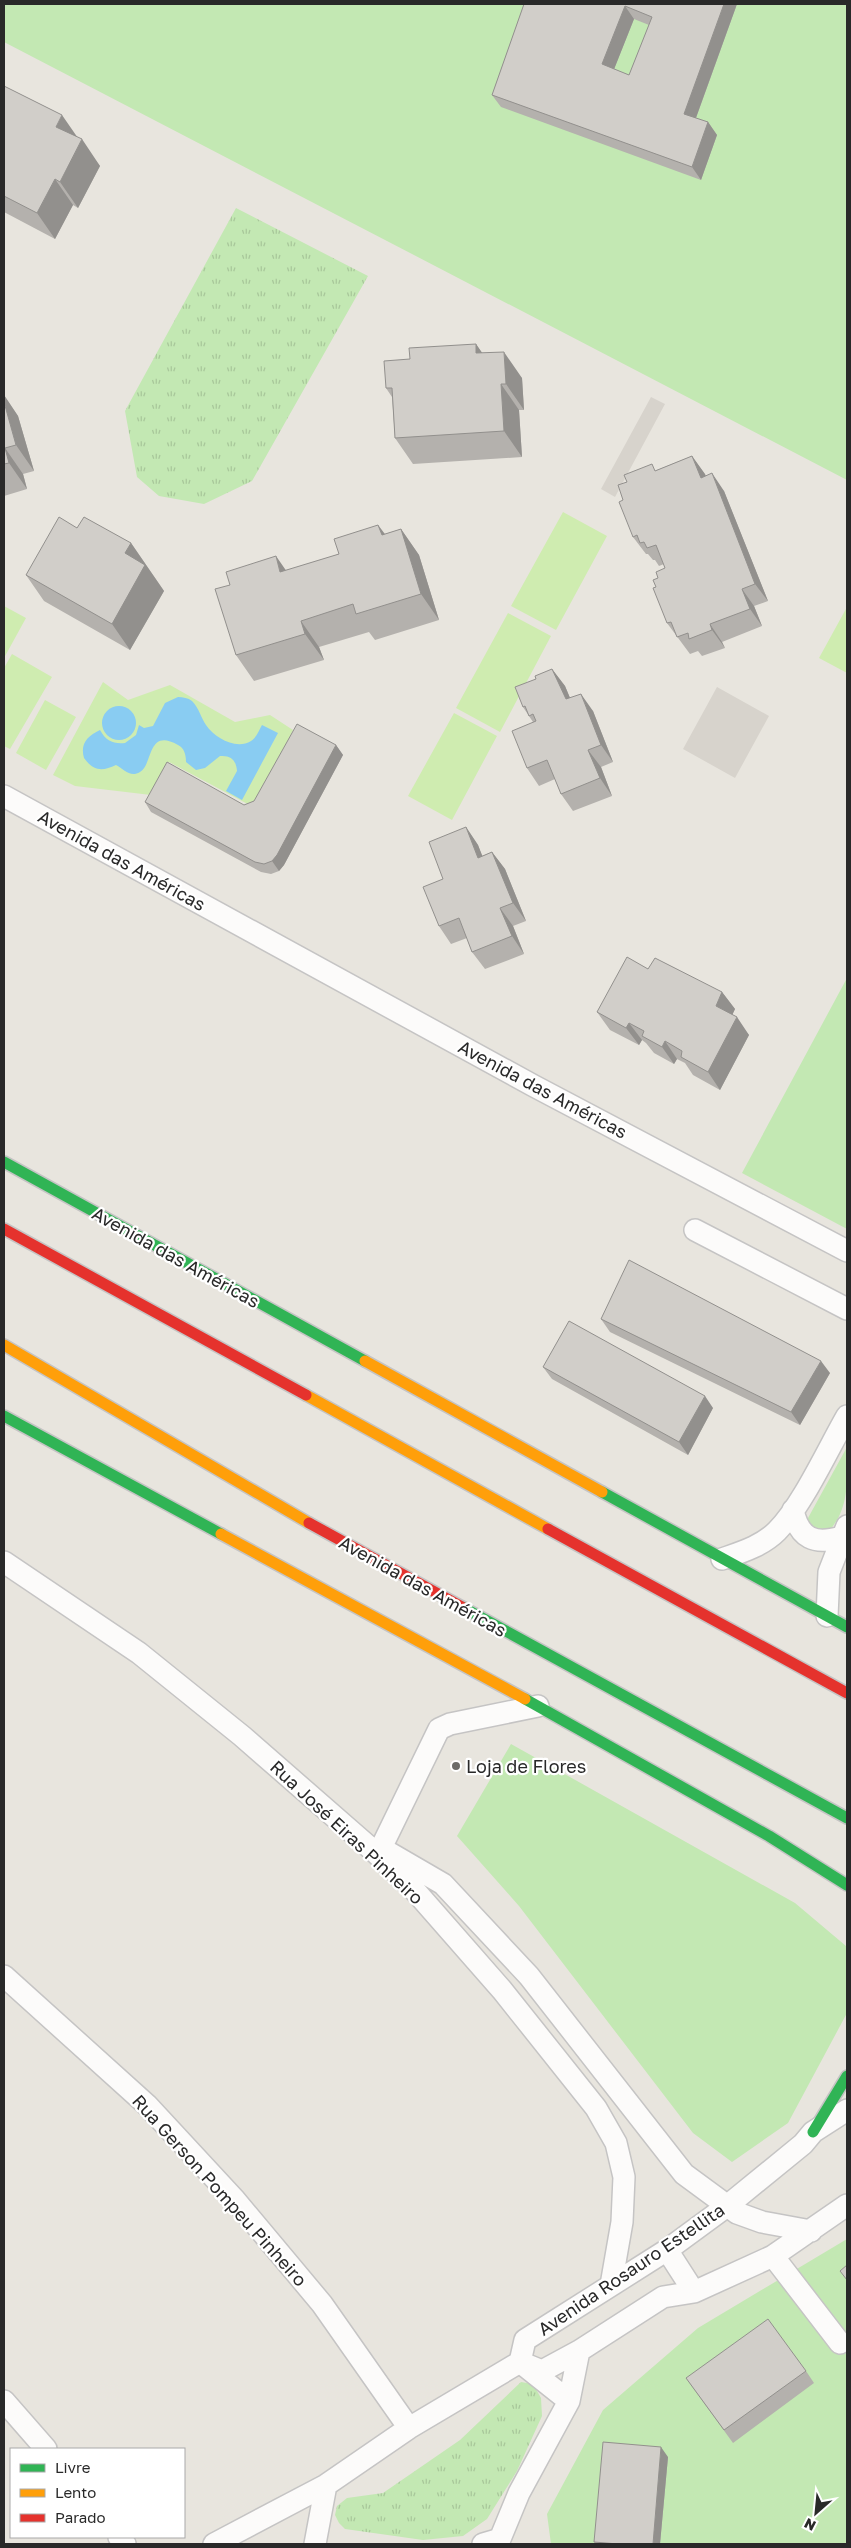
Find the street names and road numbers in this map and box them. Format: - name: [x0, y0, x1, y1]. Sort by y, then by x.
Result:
- street label: Avenida das Américas: [35, 805, 209, 915]
- street label: Avenida das Américas: [455, 1035, 631, 1143]
- street label: Avenida das Américas: [89, 1202, 263, 1312]
- street label: Avenida das Américas: [336, 1531, 510, 1641]
- street label: Rua José Eiras Pinheiro: [266, 1755, 428, 1909]
- street label: Rua Gerson Pompeu Pinheiro: [128, 2090, 312, 2290]
- street label: Avenida Rosauro Estellita: [534, 2198, 728, 2340]

